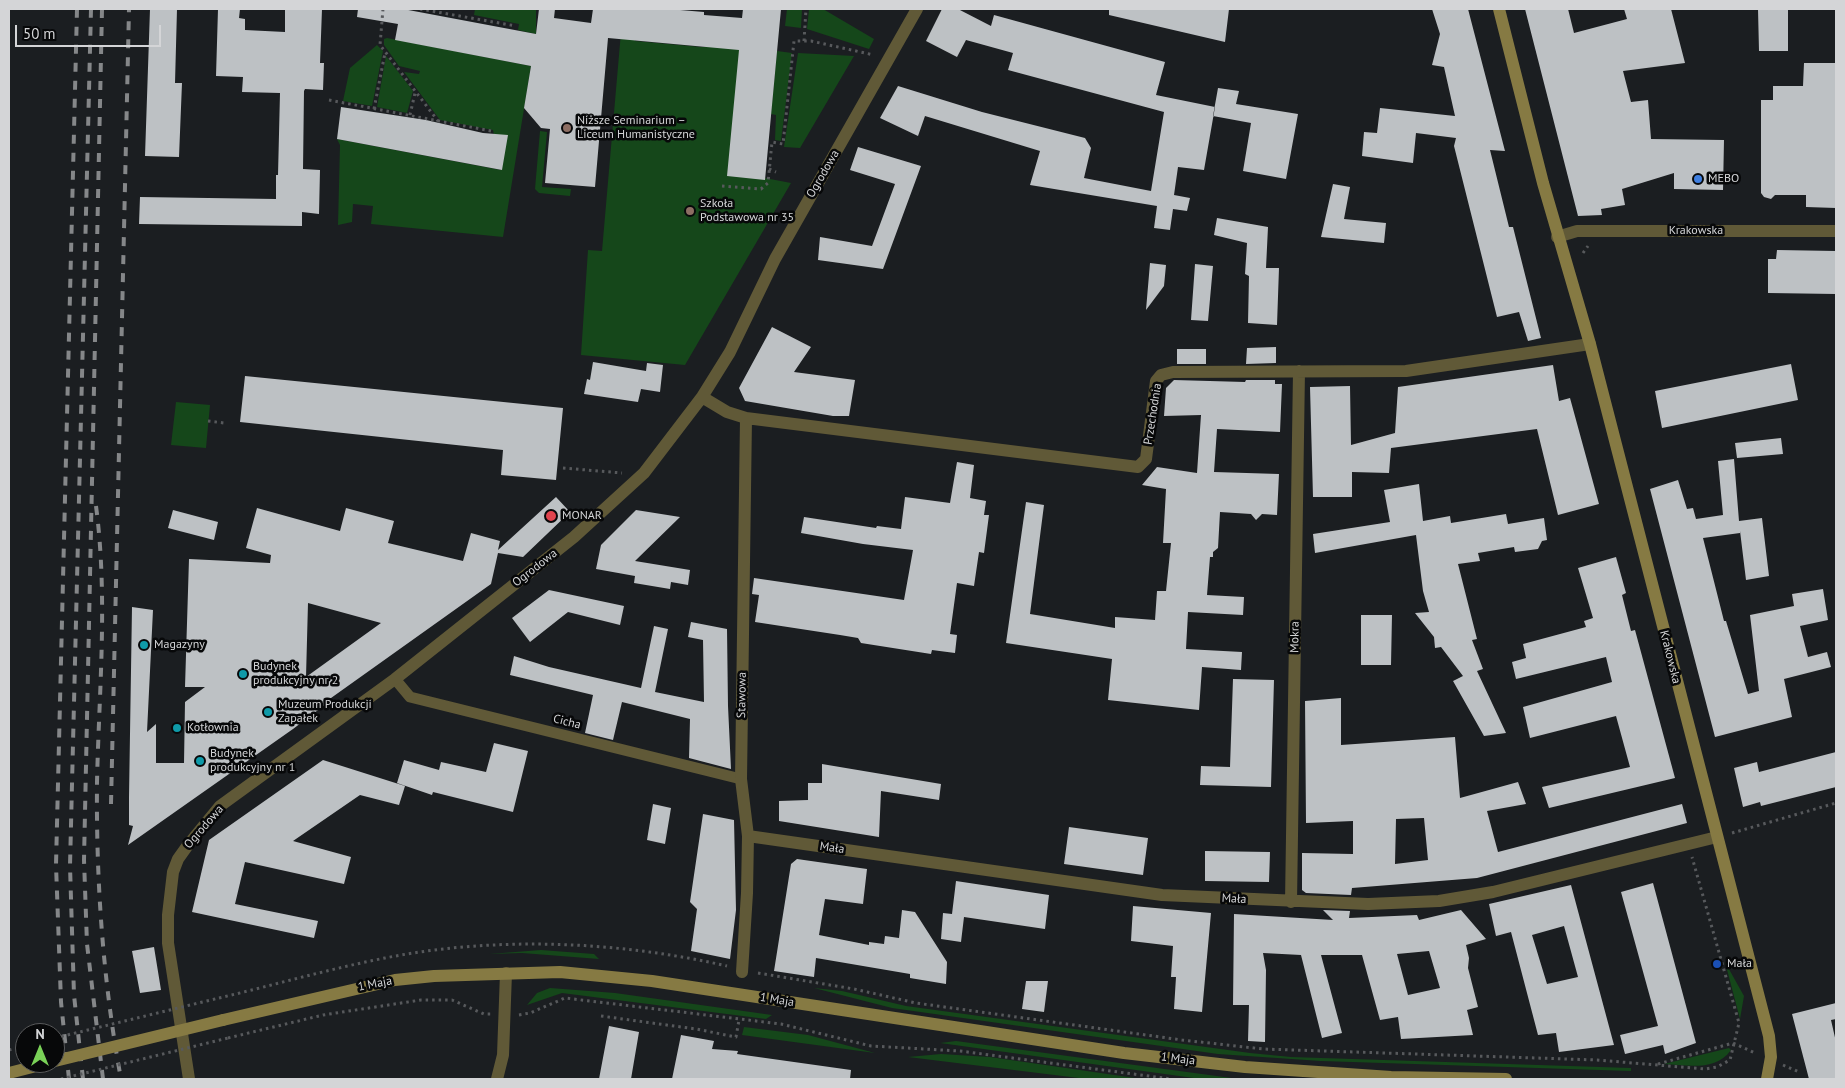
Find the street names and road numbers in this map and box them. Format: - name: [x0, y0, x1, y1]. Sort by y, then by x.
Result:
- street label: Ogrodowa: [804, 148, 842, 200]
- street label: Krakowska: [1669, 224, 1723, 238]
- street label: Przechodnia: [1141, 382, 1165, 446]
- street label: Ogrodowa: [510, 546, 560, 590]
- street label: Mokra: [1288, 621, 1302, 653]
- street label: Krakowska: [1656, 629, 1684, 685]
- street label: Stawowa: [734, 672, 750, 718]
- street label: Cicha: [552, 712, 582, 732]
- street label: Ogrodowa: [181, 802, 227, 852]
- street label: Mała: [819, 839, 845, 857]
- street label: Mała: [1221, 891, 1247, 907]
- street label: 1 Maja: [357, 974, 393, 994]
- street label: 1 Maja: [759, 990, 795, 1010]
- street label: 1 Maja: [1160, 1050, 1196, 1068]

